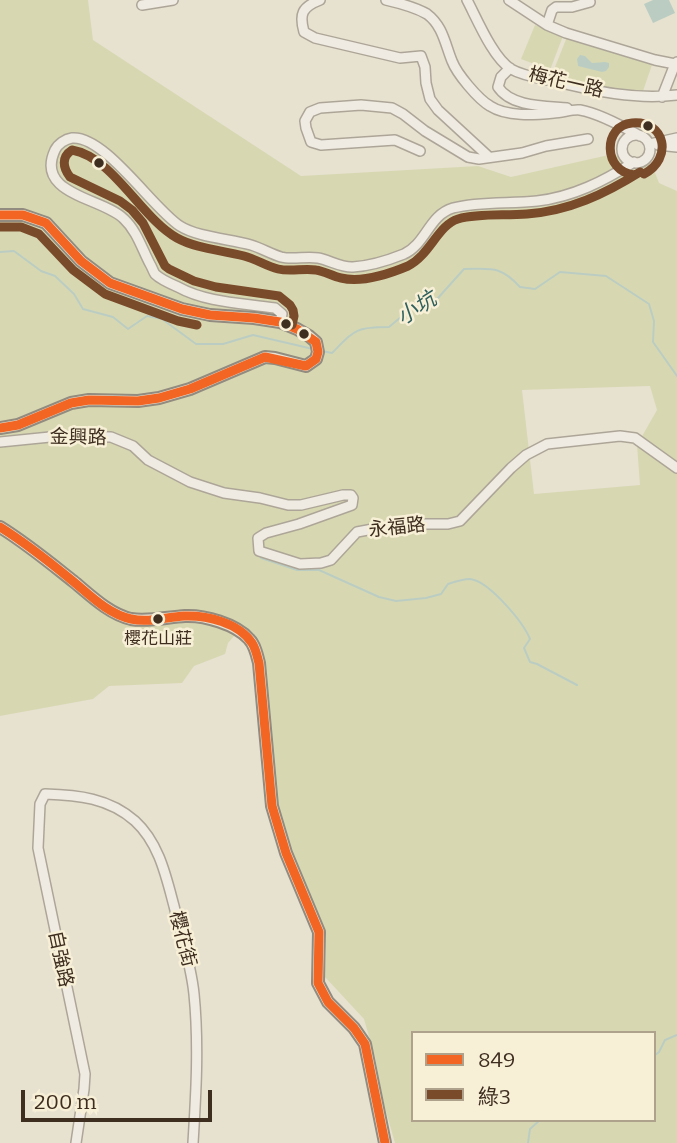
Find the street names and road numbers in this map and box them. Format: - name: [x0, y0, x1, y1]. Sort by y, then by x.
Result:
- street label: 梅花一路: [526, 63, 606, 103]
- street label: 金興路: [49, 426, 107, 450]
- street label: 永福路: [367, 514, 427, 542]
- street label: 櫻花街: [164, 909, 200, 969]
- street label: 自強路: [43, 929, 77, 989]

